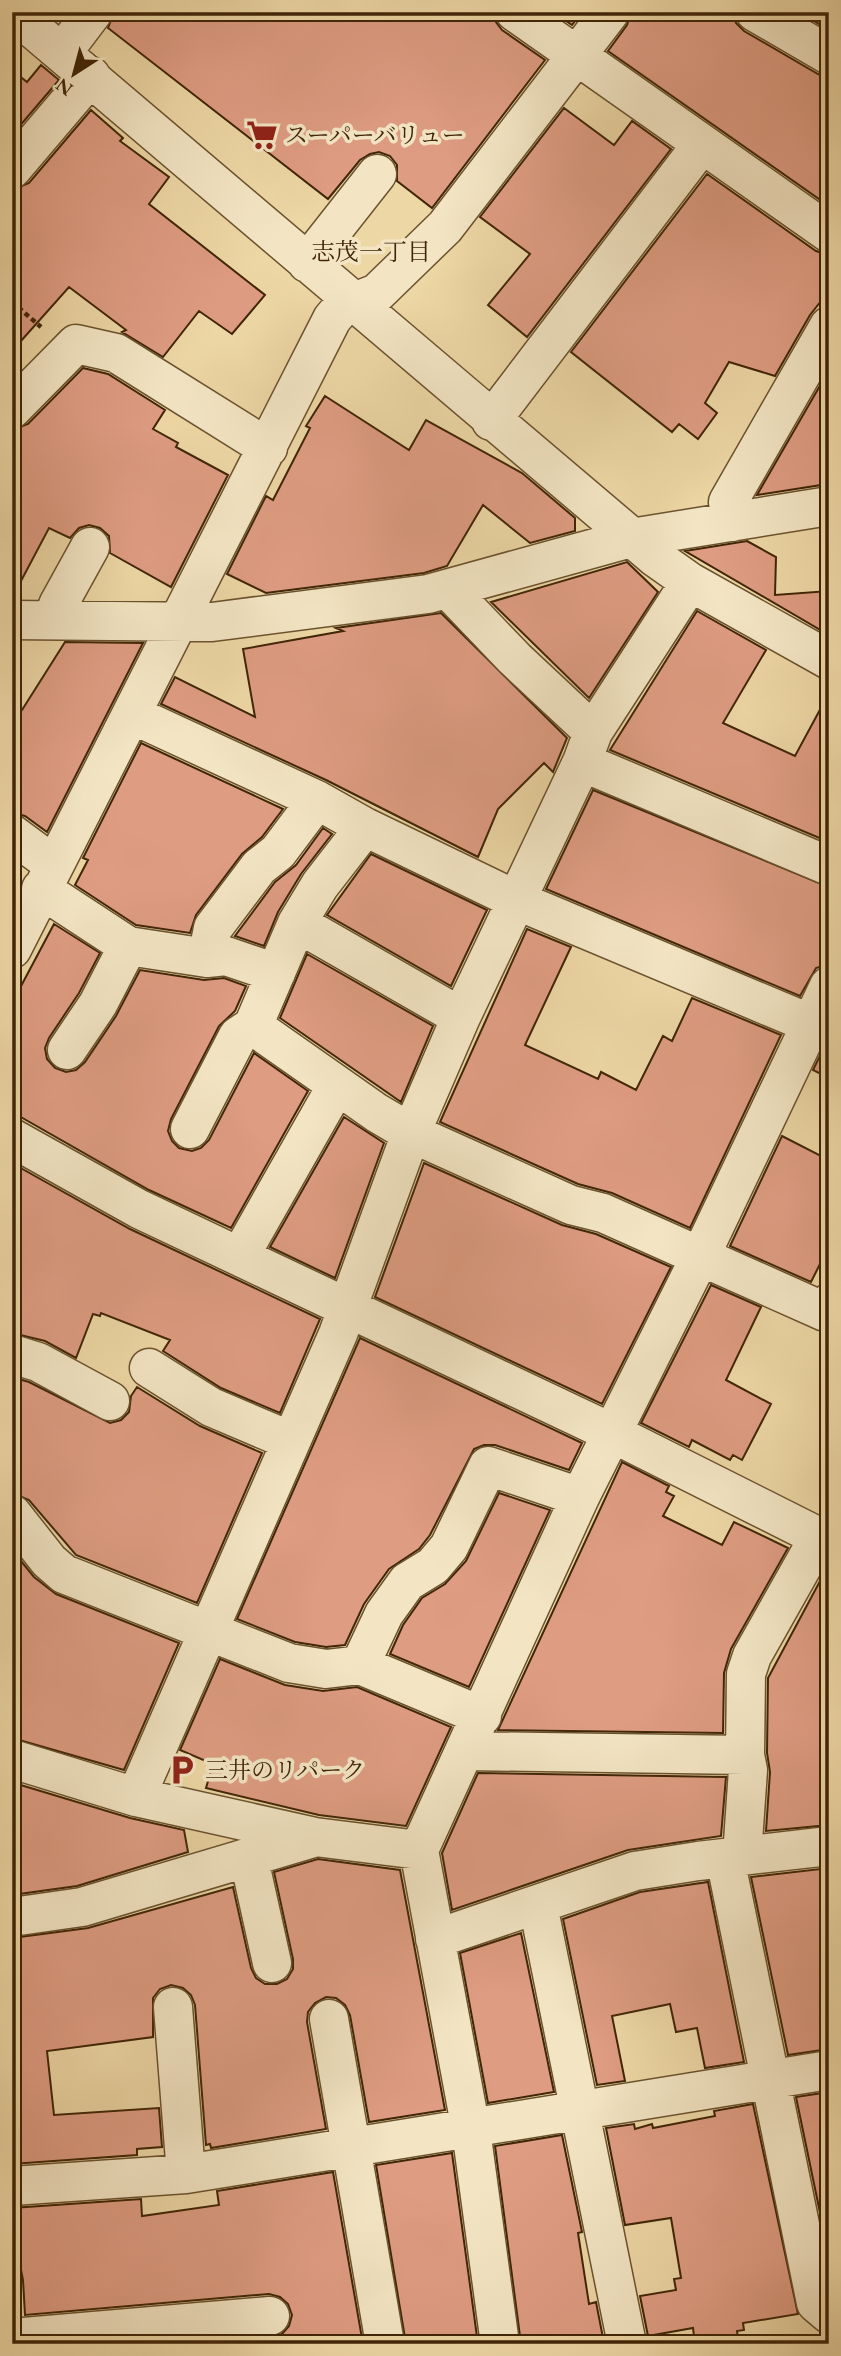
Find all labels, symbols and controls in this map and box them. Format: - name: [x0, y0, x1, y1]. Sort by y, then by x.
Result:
- north arrow: [38, 38, 108, 108]
- text: N: [50, 72, 78, 102]
- supermarket icon: スーパーバリュー: [245, 118, 279, 152]
- place label: スーパーバリュー: [285, 120, 465, 150]
- district label: 志茂一丁目: [311, 236, 431, 267]
- parking icon: 三井のリパーク: [165, 1753, 199, 1787]
- place label: 三井のリパーク: [205, 1755, 365, 1785]

